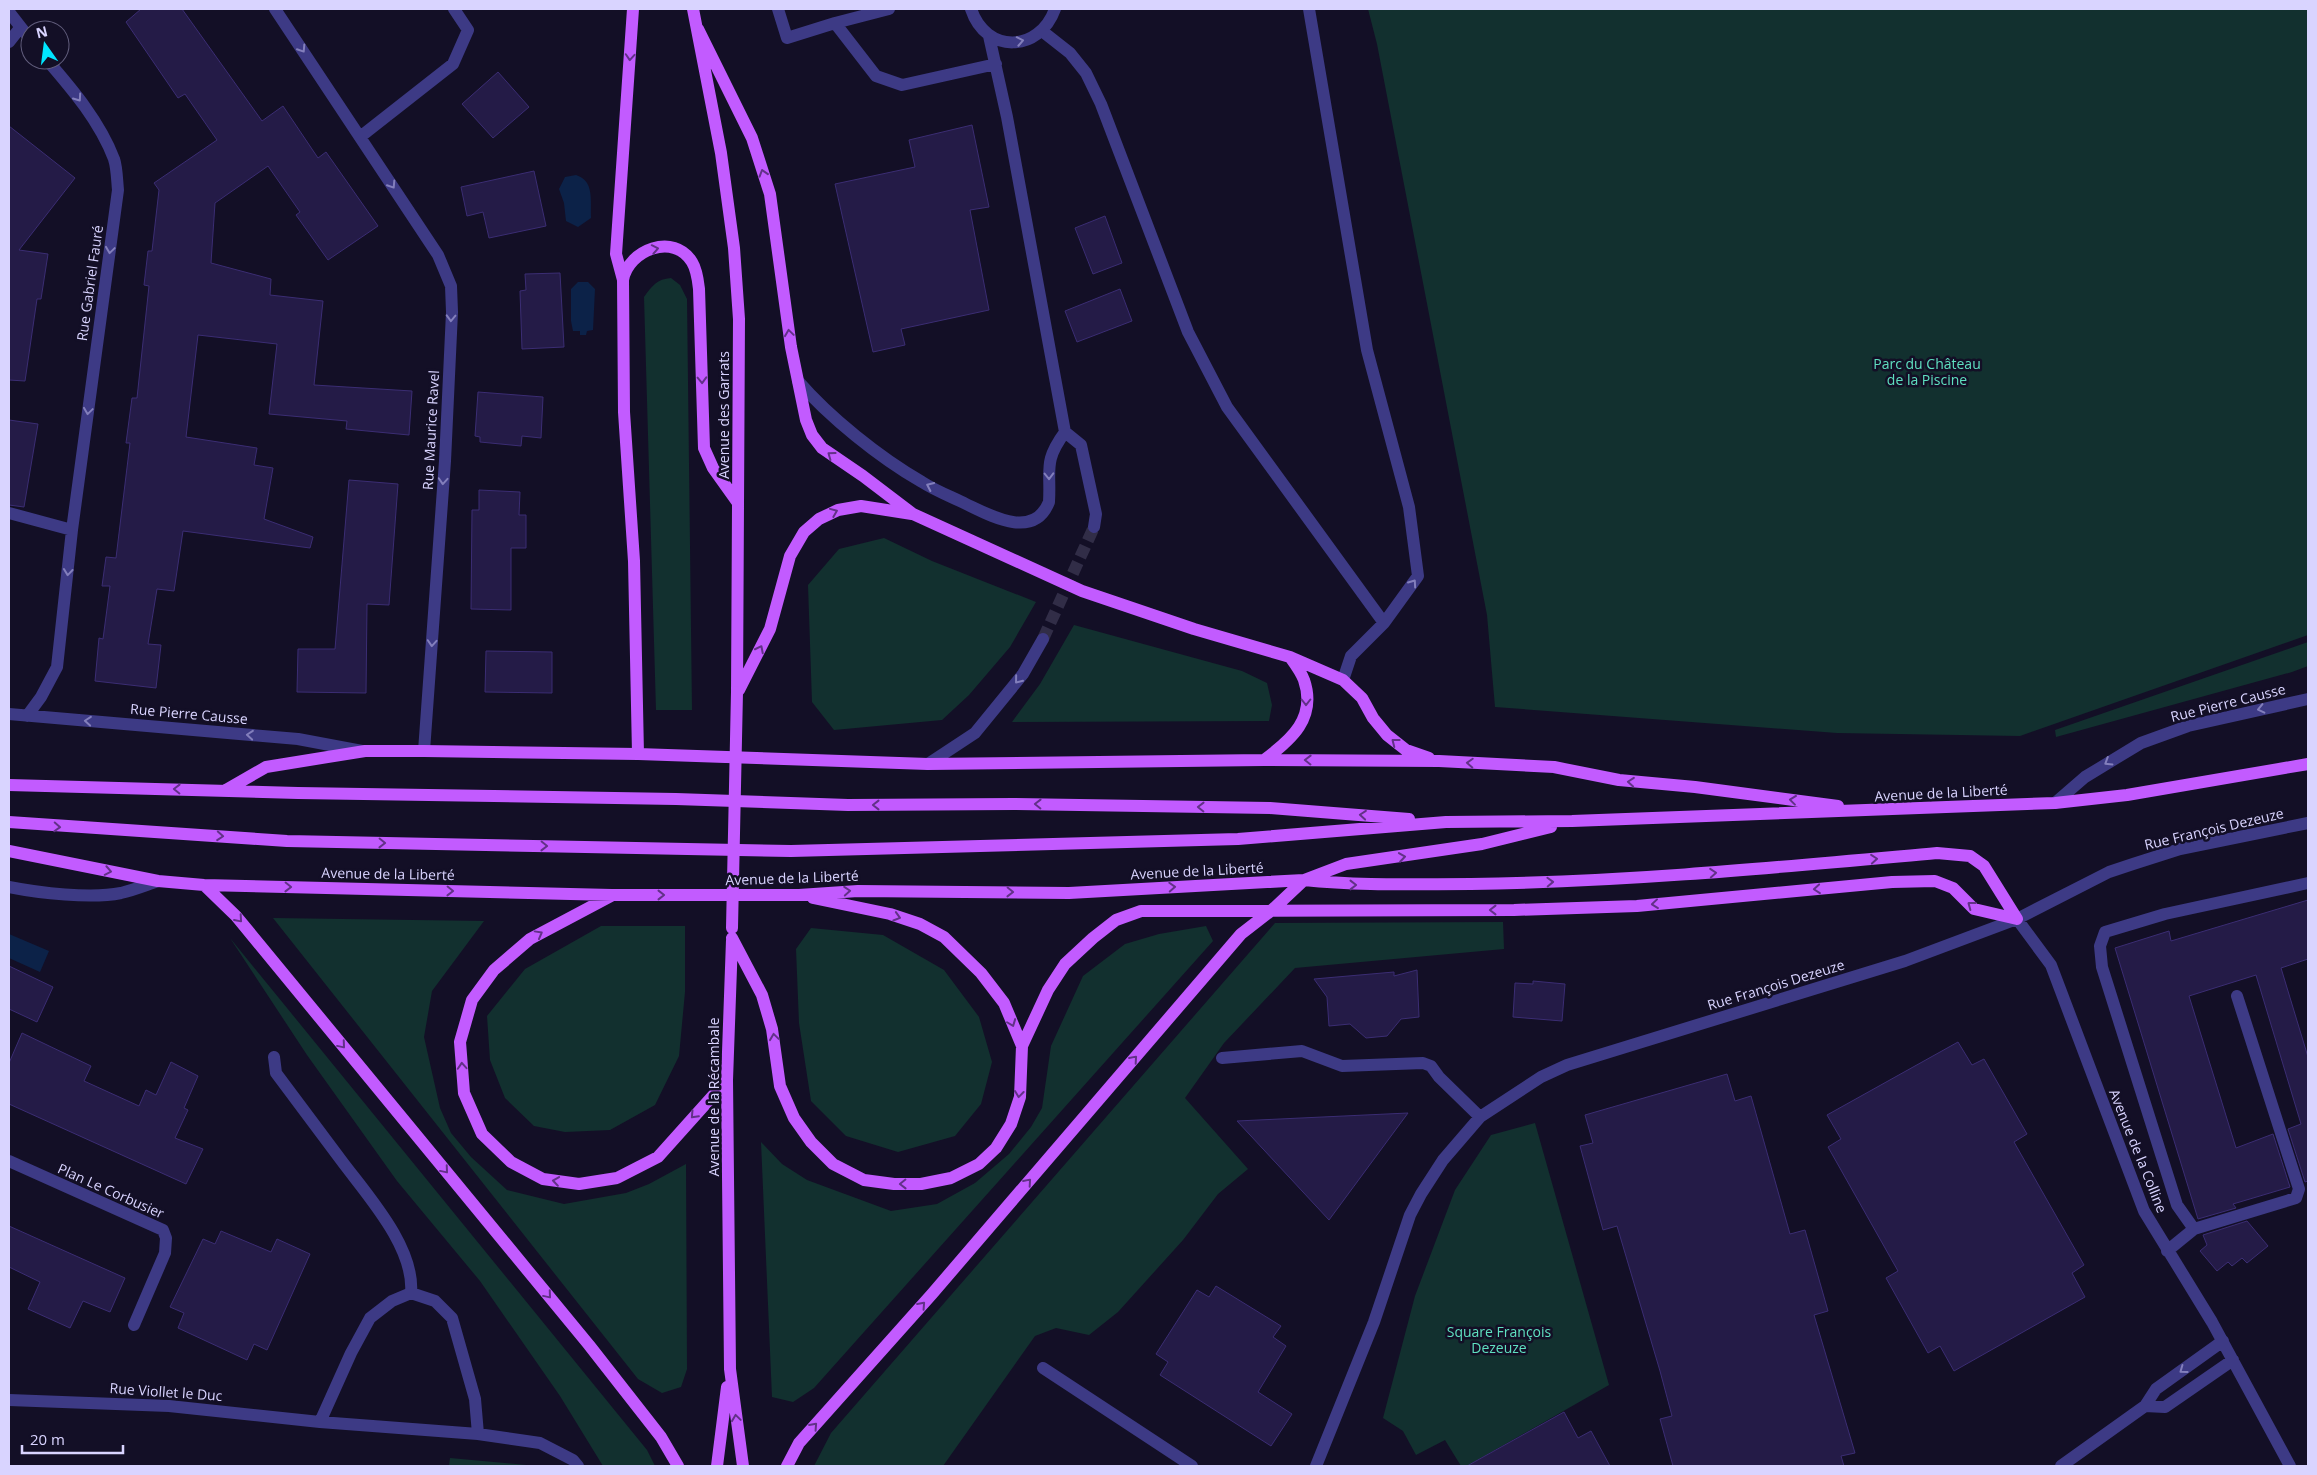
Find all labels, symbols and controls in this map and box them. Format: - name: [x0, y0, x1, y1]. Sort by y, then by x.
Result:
- north arrow: [20, 20, 70, 70]
- text: N: [34, 21, 50, 42]
- one-way arrow: [1016, 36, 1025, 46]
- one-way arrow: [296, 44, 305, 53]
- one-way arrow: [624, 54, 635, 62]
- one-way arrow: [72, 92, 81, 102]
- one-way arrow: [759, 169, 769, 177]
- one-way arrow: [386, 179, 395, 189]
- street label: Rue Gabriel Fauré: [72, 224, 107, 342]
- one-way arrow: [650, 244, 659, 254]
- one-way arrow: [105, 246, 116, 254]
- one-way arrow: [446, 315, 457, 323]
- one-way arrow: [784, 329, 794, 337]
- street label: Avenue des Garrats: [714, 351, 733, 479]
- park label: Parc du Château de la Piscine: [1873, 354, 1981, 389]
- street label: Rue Maurice Ravel: [418, 370, 443, 490]
- one-way arrow: [697, 377, 708, 385]
- one-way arrow: [83, 407, 94, 415]
- one-way arrow: [827, 452, 837, 461]
- one-way arrow: [1044, 473, 1054, 481]
- one-way arrow: [438, 477, 449, 485]
- one-way arrow: [926, 483, 935, 493]
- one-way arrow: [829, 508, 838, 518]
- one-way arrow: [63, 568, 74, 576]
- one-way arrow: [1407, 579, 1416, 589]
- one-way arrow: [427, 639, 438, 647]
- one-way arrow: [754, 645, 764, 654]
- one-way arrow: [1014, 675, 1023, 684]
- street label: Rue Pierre Causse: [2168, 679, 2287, 726]
- one-way arrow: [1301, 698, 1311, 706]
- street label: Rue Pierre Causse: [130, 699, 249, 728]
- one-way arrow: [2256, 703, 2265, 714]
- one-way arrow: [84, 716, 92, 727]
- one-way arrow: [246, 729, 254, 740]
- one-way arrow: [1392, 739, 1401, 747]
- one-way arrow: [1304, 755, 1312, 765]
- one-way arrow: [2105, 756, 2114, 766]
- one-way arrow: [1466, 757, 1474, 768]
- one-way arrow: [1627, 776, 1635, 787]
- street label: Avenue de la Liberté: [1874, 780, 2008, 805]
- one-way arrow: [173, 784, 180, 794]
- one-way arrow: [1788, 795, 1796, 806]
- one-way arrow: [1034, 799, 1042, 809]
- one-way arrow: [871, 800, 879, 810]
- one-way arrow: [1196, 801, 1204, 812]
- street label: Rue François Dezeuze: [2142, 803, 2286, 854]
- one-way arrow: [1359, 810, 1367, 821]
- one-way arrow: [54, 821, 62, 832]
- one-way arrow: [216, 831, 224, 842]
- one-way arrow: [378, 837, 386, 848]
- one-way arrow: [541, 841, 549, 851]
- one-way arrow: [1399, 852, 1407, 863]
- one-way arrow: [1871, 854, 1879, 865]
- street label: Avenue de la Liberté: [1130, 858, 1264, 883]
- street label: Avenue de la Liberté: [321, 863, 455, 884]
- one-way arrow: [104, 865, 113, 875]
- street label: Avenue de la Liberté: [725, 866, 859, 889]
- one-way arrow: [1709, 868, 1717, 879]
- one-way arrow: [1547, 877, 1555, 887]
- one-way arrow: [1350, 880, 1357, 890]
- one-way arrow: [284, 882, 292, 892]
- one-way arrow: [1168, 882, 1176, 892]
- one-way arrow: [1813, 883, 1821, 894]
- one-way arrow: [446, 886, 454, 896]
- one-way arrow: [844, 886, 852, 897]
- one-way arrow: [1006, 887, 1014, 897]
- one-way arrow: [658, 890, 665, 900]
- one-way arrow: [1651, 898, 1659, 909]
- one-way arrow: [1968, 902, 1977, 910]
- one-way arrow: [1488, 905, 1496, 915]
- one-way arrow: [893, 911, 901, 921]
- one-way arrow: [233, 913, 241, 922]
- one-way arrow: [534, 930, 543, 940]
- street label: Rue François Dezeuze: [1705, 955, 1847, 1014]
- street label: Avenue de la Récambale: [704, 1017, 723, 1177]
- one-way arrow: [1006, 1018, 1016, 1027]
- one-way arrow: [769, 1033, 779, 1042]
- one-way arrow: [336, 1039, 345, 1048]
- one-way arrow: [1128, 1055, 1137, 1064]
- one-way arrow: [456, 1061, 467, 1069]
- street label: Avenue de la Colline: [2105, 1086, 2172, 1216]
- one-way arrow: [1014, 1091, 1025, 1099]
- one-way arrow: [691, 1110, 700, 1119]
- street label: Plan Le Corbusier: [55, 1159, 168, 1223]
- one-way arrow: [439, 1164, 448, 1173]
- one-way arrow: [552, 1176, 560, 1187]
- one-way arrow: [899, 1179, 906, 1189]
- one-way arrow: [1023, 1179, 1031, 1188]
- one-way arrow: [543, 1290, 552, 1299]
- one-way arrow: [916, 1302, 925, 1311]
- park label: Square François Dezeuze: [1447, 1322, 1552, 1357]
- one-way arrow: [2180, 1364, 2189, 1372]
- street label: Rue Viollet le Duc: [109, 1378, 223, 1405]
- one-way arrow: [731, 1414, 742, 1422]
- scale bar: [22, 1422, 124, 1454]
- one-way arrow: [808, 1423, 817, 1432]
- text: 20 m: [30, 1429, 65, 1449]

